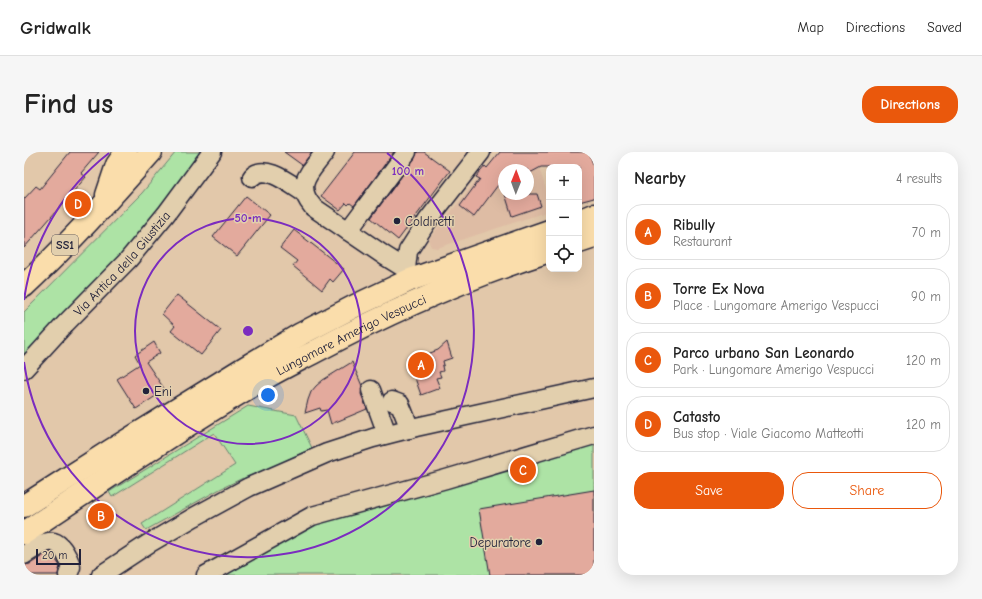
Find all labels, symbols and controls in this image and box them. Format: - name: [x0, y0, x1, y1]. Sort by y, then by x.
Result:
- text: Gridwalk: [20, 17, 91, 39]
- text: Map: [797, 19, 824, 36]
- text: Directions: [846, 19, 905, 36]
- text: Saved: [927, 19, 962, 36]
- button: Directions: [862, 86, 958, 123]
- text: Find us: [24, 88, 113, 120]
- text: 100 m: [392, 164, 424, 178]
- north arrow: [498, 164, 534, 200]
- map controls: [546, 164, 582, 272]
- button: +: [546, 164, 582, 200]
- text: Nearby: [634, 169, 685, 188]
- text: 4 results: [896, 171, 942, 186]
- pin: D: [65, 189, 91, 219]
- button: −: [546, 200, 582, 236]
- street label: Via Antica della Giustizia: [70, 208, 173, 319]
- text: 50 m: [234, 211, 262, 225]
- place label: Coldiretti: [405, 214, 454, 229]
- marker: Coldiretti: [392, 216, 402, 226]
- text: Ribully: [673, 216, 715, 234]
- text: A: [644, 225, 652, 240]
- text: 70 m: [912, 225, 941, 240]
- text: Restaurant: [673, 234, 732, 249]
- road number: SS1: [52, 235, 78, 255]
- button: locate: [546, 236, 582, 272]
- text: Torre Ex Nova: [673, 280, 765, 298]
- text: B: [644, 289, 652, 304]
- text: 90 m: [911, 289, 941, 304]
- street label: Lungomare Amerigo Vespucci: [273, 292, 429, 378]
- text: Place · Lungomare Amerigo Vespucci: [673, 298, 879, 313]
- centre of rings: [241, 324, 255, 338]
- text: Parco urbano San Leonardo: [673, 344, 854, 362]
- pin: A: [408, 350, 434, 380]
- text: C: [644, 353, 652, 368]
- text: 120 m: [906, 353, 941, 368]
- text: Park · Lungomare Amerigo Vespucci: [673, 362, 874, 377]
- place label: Eni: [154, 384, 172, 399]
- your location: [258, 385, 278, 405]
- marker: Eni: [141, 386, 151, 396]
- text: Catasto: [673, 408, 721, 426]
- text: D: [644, 417, 652, 432]
- text: 120 m: [906, 417, 941, 432]
- text: Bus stop · Viale Giacomo Matteotti: [673, 426, 864, 441]
- pin: C: [510, 455, 536, 485]
- button: Save: [634, 472, 784, 509]
- button: Share: [792, 472, 942, 509]
- pin: B: [88, 501, 114, 531]
- place label: Depuratore: [469, 535, 531, 550]
- marker: Depuratore: [534, 537, 544, 547]
- scale bar: [36, 547, 81, 566]
- text: 20 m: [42, 549, 67, 562]

